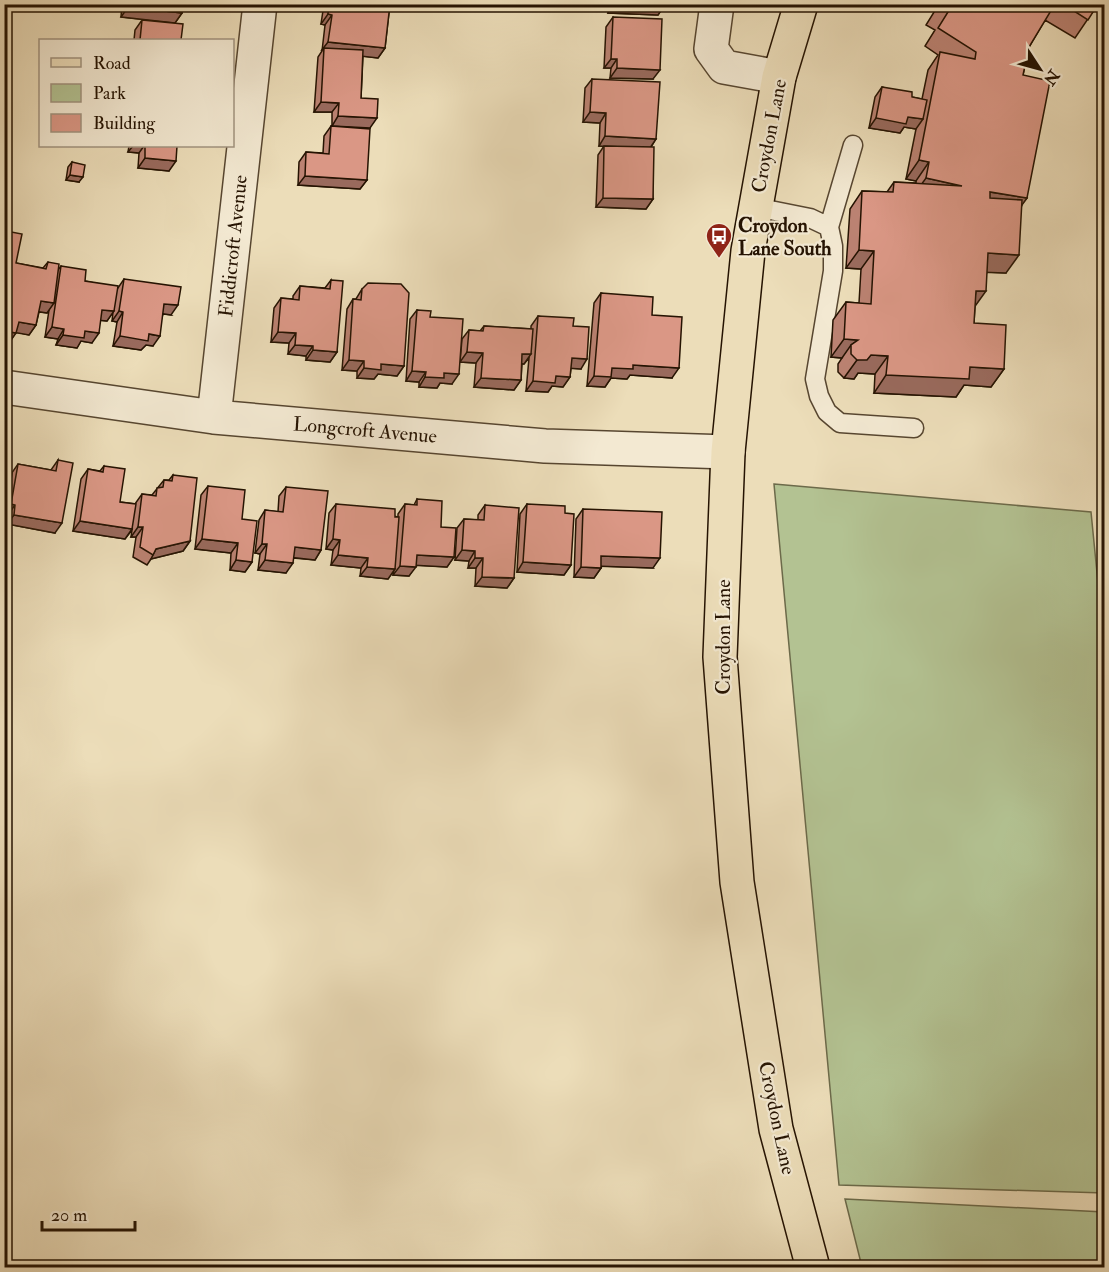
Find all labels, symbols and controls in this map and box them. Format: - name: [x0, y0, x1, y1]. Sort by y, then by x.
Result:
- legend: [39, 39, 234, 147]
- north arrow: [1010, 39, 1070, 99]
- text: Road: [93, 52, 131, 75]
- text: N: [1039, 65, 1064, 89]
- street label: Croydon Lane: [746, 77, 792, 195]
- text: Park: [93, 82, 126, 105]
- text: Building: [93, 112, 156, 135]
- street label: Fiddicroft Avenue: [213, 174, 253, 318]
- place label: Croydon Lane South: [738, 213, 832, 261]
- bus stop icon: Croydon Lane South: [704, 221, 734, 259]
- street label: Longcroft Avenue: [292, 411, 438, 449]
- street label: Croydon Lane: [711, 579, 736, 695]
- street label: Croydon Lane: [753, 1059, 801, 1177]
- scale bar: [42, 1194, 135, 1232]
- text: 20 m: [51, 1204, 87, 1227]

